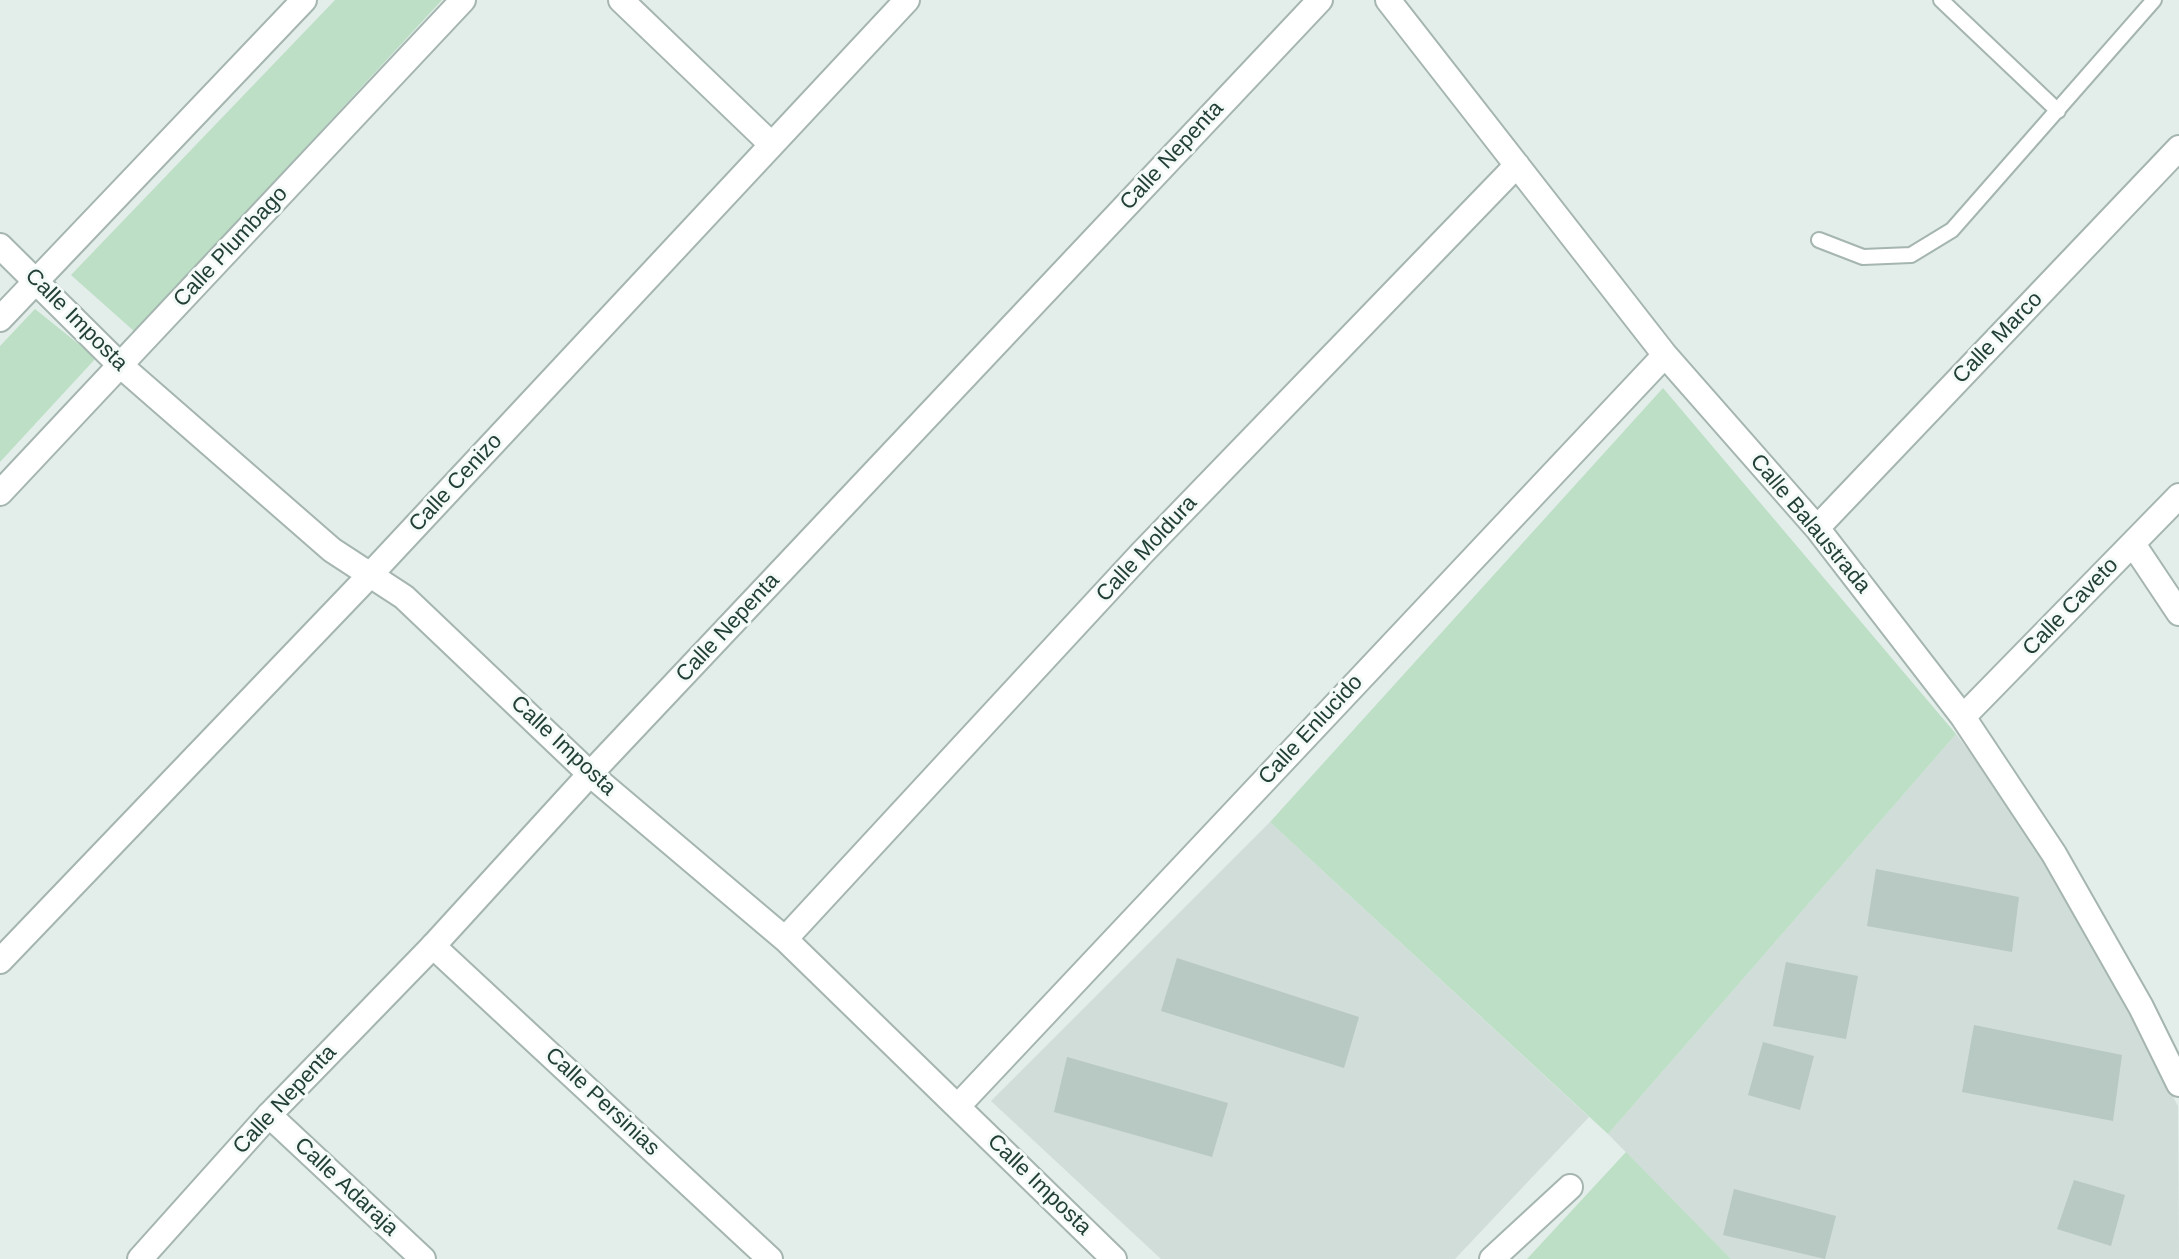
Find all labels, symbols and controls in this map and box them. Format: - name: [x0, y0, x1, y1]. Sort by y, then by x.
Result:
- street label: Calle Nepenta: [1115, 96, 1229, 216]
- street label: Calle Plumbago: [168, 181, 294, 313]
- street label: Calle Imposta: [19, 263, 133, 377]
- street label: Calle Marco: [1948, 287, 2048, 389]
- street label: Calle Cenizo: [404, 428, 508, 538]
- street label: Calle Balaustrada: [1744, 449, 1876, 599]
- street label: Calle Moldura: [1091, 490, 1203, 608]
- street label: Calle Caveto: [2018, 553, 2124, 661]
- street label: Calle Nepenta: [671, 568, 785, 688]
- street label: Calle Enlucido: [1253, 670, 1369, 790]
- street label: Calle Imposta: [505, 690, 621, 802]
- street label: Calle Nepenta: [228, 1040, 342, 1160]
- street label: Calle Persinias: [539, 1042, 665, 1162]
- street label: Calle Imposta: [981, 1129, 1097, 1241]
- street label: Calle Adaraja: [289, 1132, 403, 1242]

